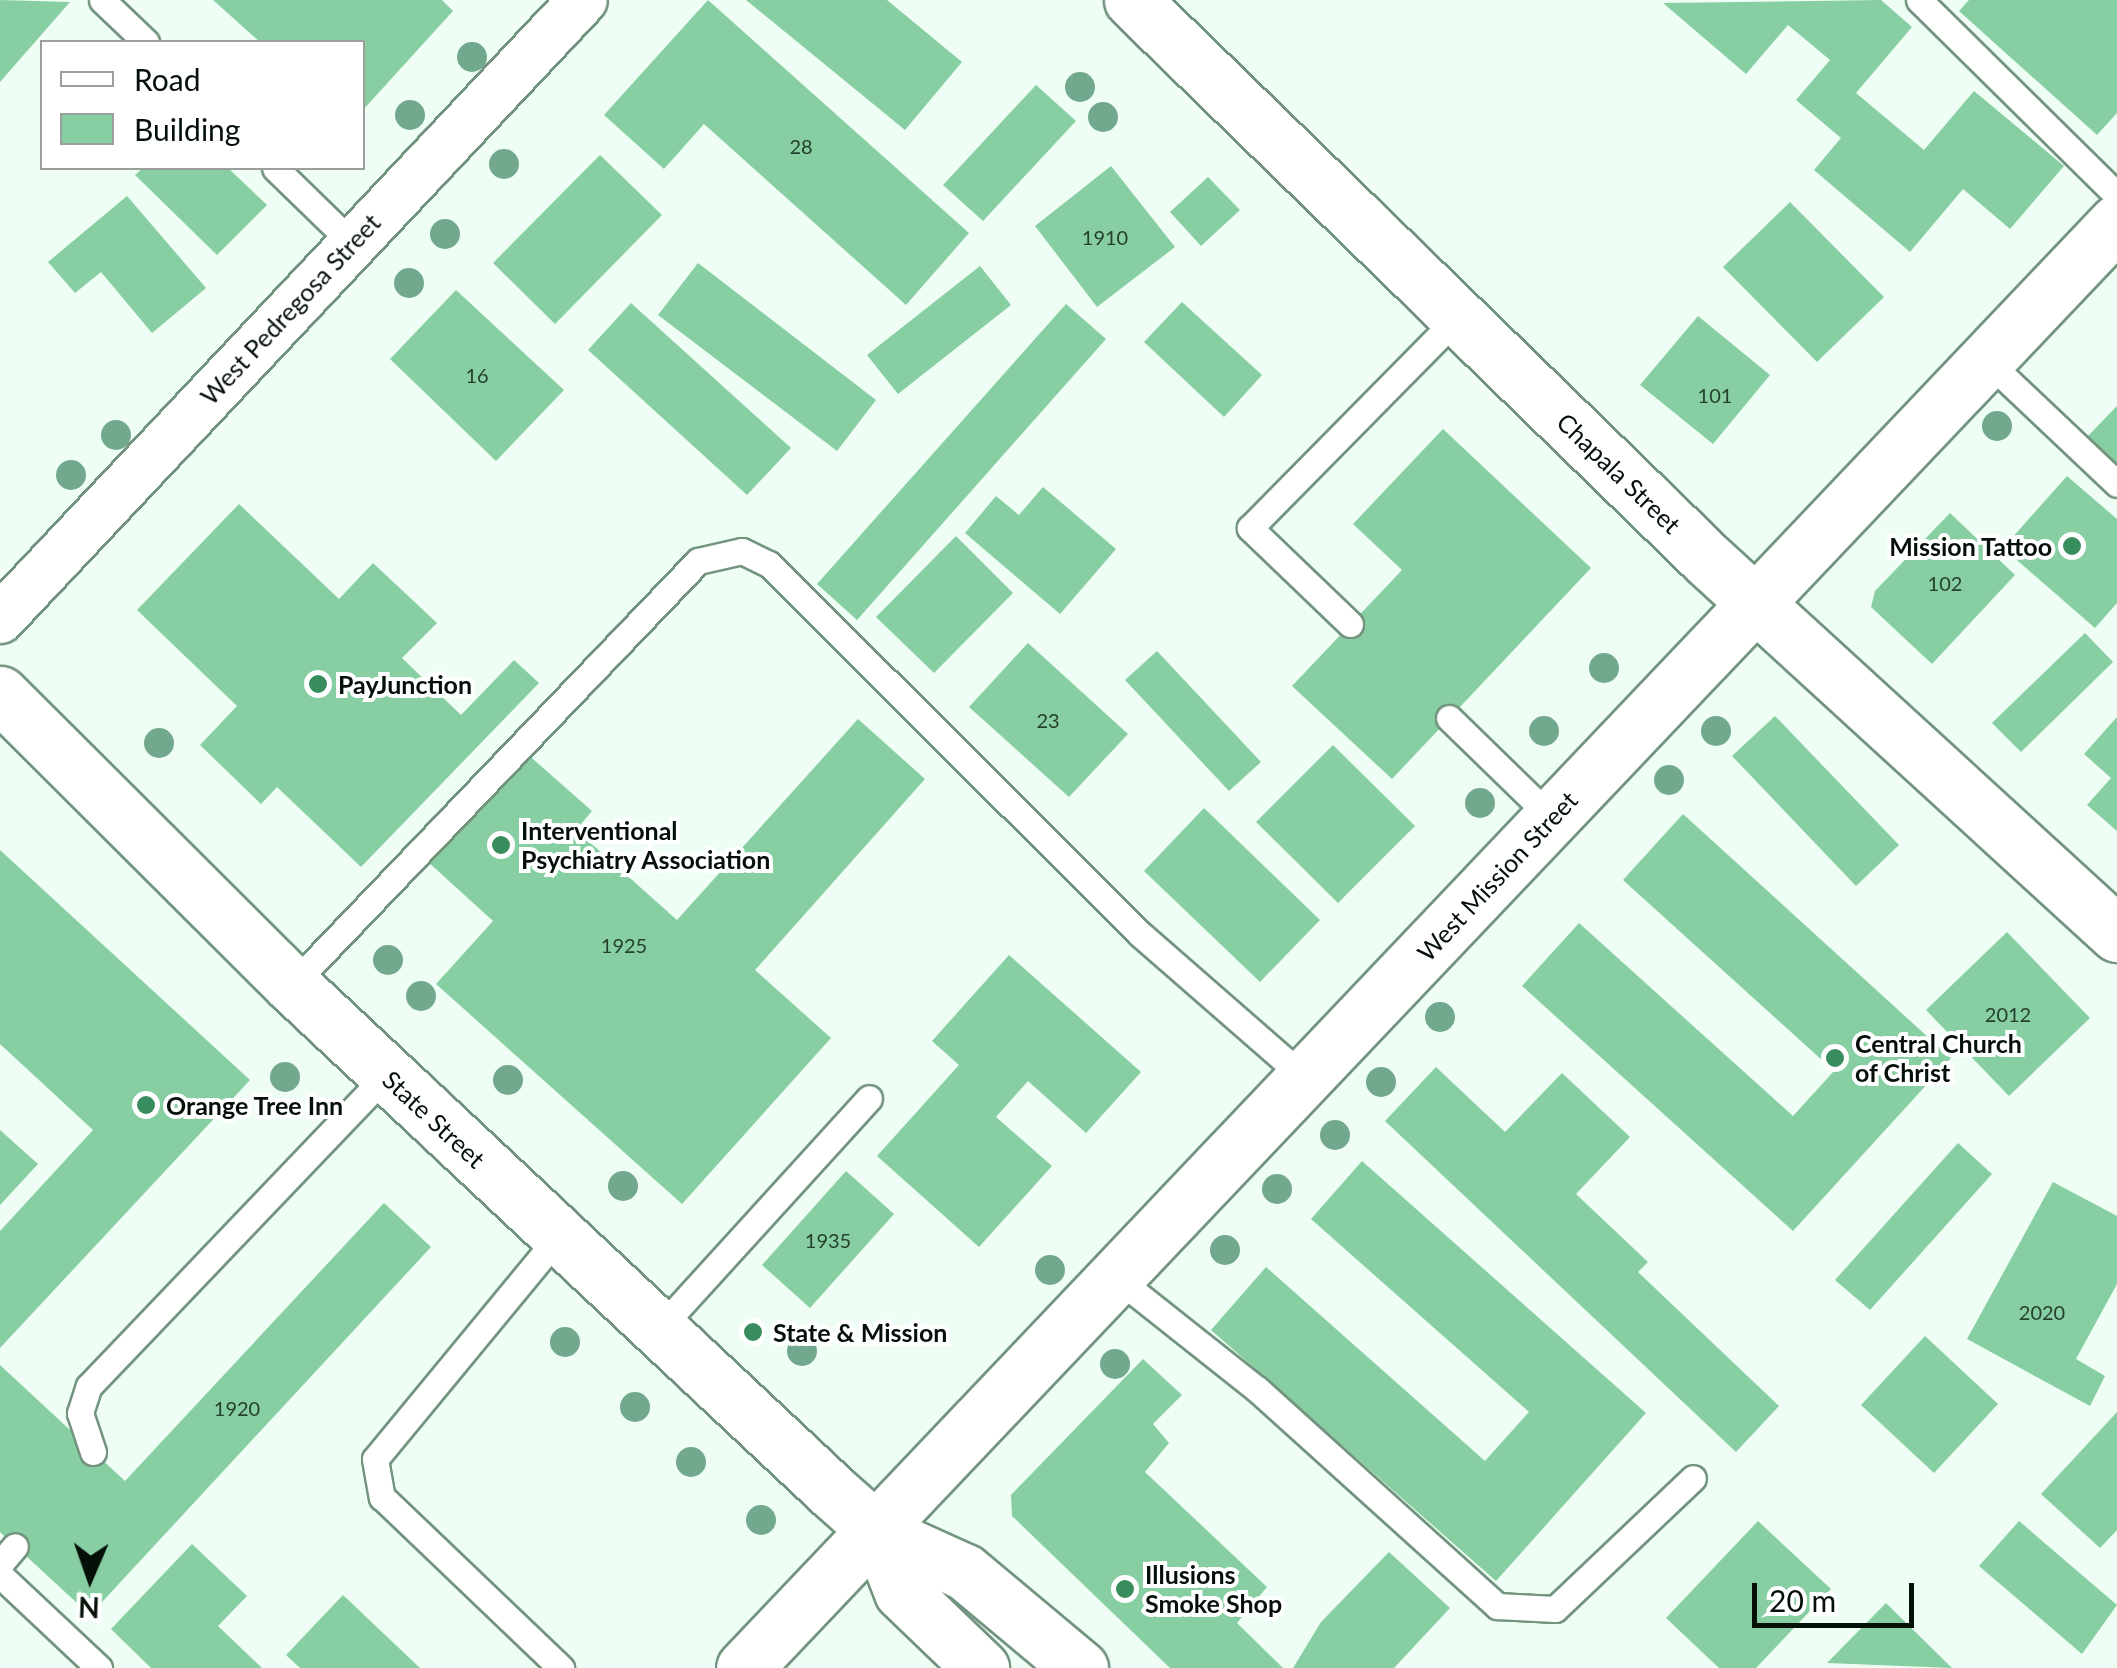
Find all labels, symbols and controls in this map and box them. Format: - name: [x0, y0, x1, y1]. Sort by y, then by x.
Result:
- legend: [40, 40, 365, 170]
- text: Road: [134, 61, 201, 97]
- text: Building: [134, 111, 240, 147]
- house number: 28: [789, 134, 813, 158]
- street label: West Pedregosa Street: [194, 207, 386, 411]
- house number: 1910: [1082, 225, 1128, 249]
- house number: 16: [465, 363, 489, 387]
- house number: 101: [1698, 383, 1732, 407]
- street label: Chapala Street: [1551, 407, 1687, 539]
- place label: Mission Tattoo: [1888, 531, 2052, 561]
- marker: Mission Tattoo: [2061, 535, 2083, 557]
- house number: 102: [1928, 571, 1962, 595]
- place label: PayJunction: [338, 669, 472, 699]
- marker: PayJunction: [307, 673, 329, 695]
- house number: 23: [1036, 708, 1060, 732]
- street label: West Mission Street: [1411, 785, 1583, 967]
- place label: Interventional Psychiatry Association: [521, 816, 772, 875]
- marker: Interventional Psychiatry Association: [490, 834, 512, 856]
- house number: 1925: [601, 933, 647, 957]
- house number: 2012: [1985, 1002, 2031, 1026]
- place label: Central Church of Christ: [1855, 1029, 2022, 1088]
- marker: Central Church of Christ: [1824, 1047, 1846, 1069]
- street label: State Street: [377, 1064, 491, 1174]
- place label: Orange Tree Inn: [166, 1090, 344, 1120]
- marker: Orange Tree Inn: [135, 1094, 157, 1116]
- house number: 1935: [805, 1228, 851, 1252]
- house number: 2020: [2019, 1300, 2065, 1324]
- place label: State & Mission: [773, 1317, 947, 1347]
- marker: State & Mission: [742, 1321, 764, 1343]
- house number: 1920: [214, 1396, 260, 1420]
- north arrow: [40, 1528, 140, 1628]
- place label: Illusions Smoke Shop: [1145, 1560, 1282, 1619]
- scale bar: [1757, 1563, 1920, 1625]
- marker: Illusions Smoke Shop: [1114, 1578, 1136, 1600]
- text: 20 m: [1769, 1582, 1836, 1618]
- text: N: [78, 1591, 100, 1625]

